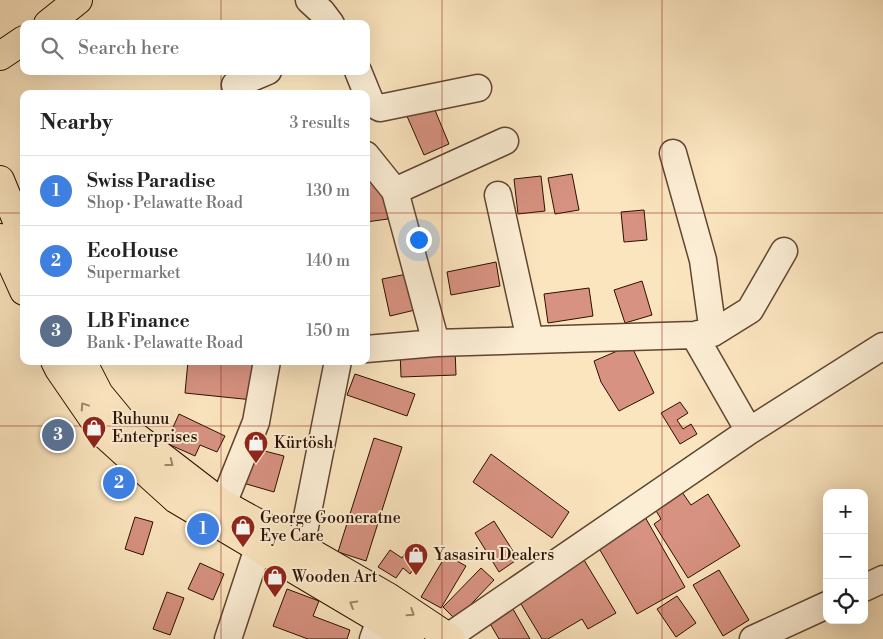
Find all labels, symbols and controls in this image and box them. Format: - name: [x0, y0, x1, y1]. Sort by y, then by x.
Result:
- search box: [20, 20, 370, 75]
- icon: search: [38, 34, 66, 62]
- text: Search here: [78, 36, 179, 60]
- text: Nearby: [40, 110, 113, 136]
- text: 3 results: [289, 113, 350, 133]
- text: Swiss Paradise: [87, 169, 215, 193]
- text: 1: [52, 181, 60, 201]
- text: 130 m: [306, 181, 350, 201]
- text: Shop · Pelawatte Road: [87, 193, 243, 213]
- your location: [406, 227, 432, 253]
- text: EcoHouse: [87, 239, 178, 263]
- text: 2: [51, 251, 61, 271]
- text: 140 m: [306, 251, 350, 271]
- text: Supermarket: [87, 263, 181, 283]
- text: LB Finance: [87, 309, 190, 333]
- text: 3: [51, 321, 61, 341]
- text: 150 m: [306, 321, 350, 341]
- text: Bank · Pelawatte Road: [87, 333, 243, 353]
- one-way arrow: [81, 402, 90, 412]
- place label: Ruhunu Enterprises: [112, 409, 197, 447]
- shop icon: Ruhunu Enterprises: [81, 415, 107, 449]
- pin: 3: [42, 416, 74, 454]
- shop icon: Kürtösh: [243, 430, 269, 464]
- place label: Kürtösh: [274, 433, 334, 453]
- one-way arrow: [164, 457, 174, 466]
- pin: 2: [103, 464, 135, 502]
- map controls: [823, 489, 868, 624]
- button: +: [823, 489, 868, 534]
- place label: George Gooneratne Eye Care: [260, 508, 401, 546]
- pin: 1: [187, 510, 219, 548]
- shop icon: George Gooneratne Eye Care: [230, 514, 256, 548]
- button: −: [823, 534, 868, 579]
- shop icon: Yasasiru Dealers: [403, 542, 429, 576]
- place label: Yasasiru Dealers: [433, 545, 554, 565]
- shop icon: Wooden Art: [262, 564, 288, 598]
- place label: Wooden Art: [291, 567, 378, 587]
- button: locate: [823, 579, 868, 624]
- one-way arrow: [350, 601, 359, 611]
- one-way arrow: [406, 607, 415, 616]

